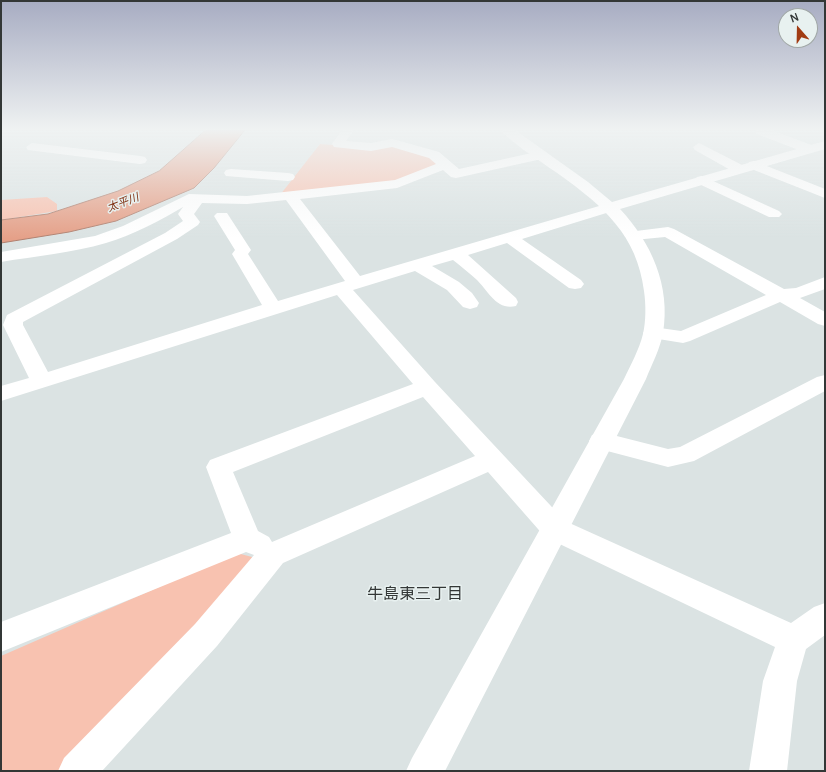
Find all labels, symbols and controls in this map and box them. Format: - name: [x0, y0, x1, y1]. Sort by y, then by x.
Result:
- north arrow: [778, 8, 818, 48]
- text: N: [788, 9, 800, 26]
- water label: 太平川: [105, 191, 141, 215]
- district label: 牛島東三丁目: [367, 585, 463, 605]

